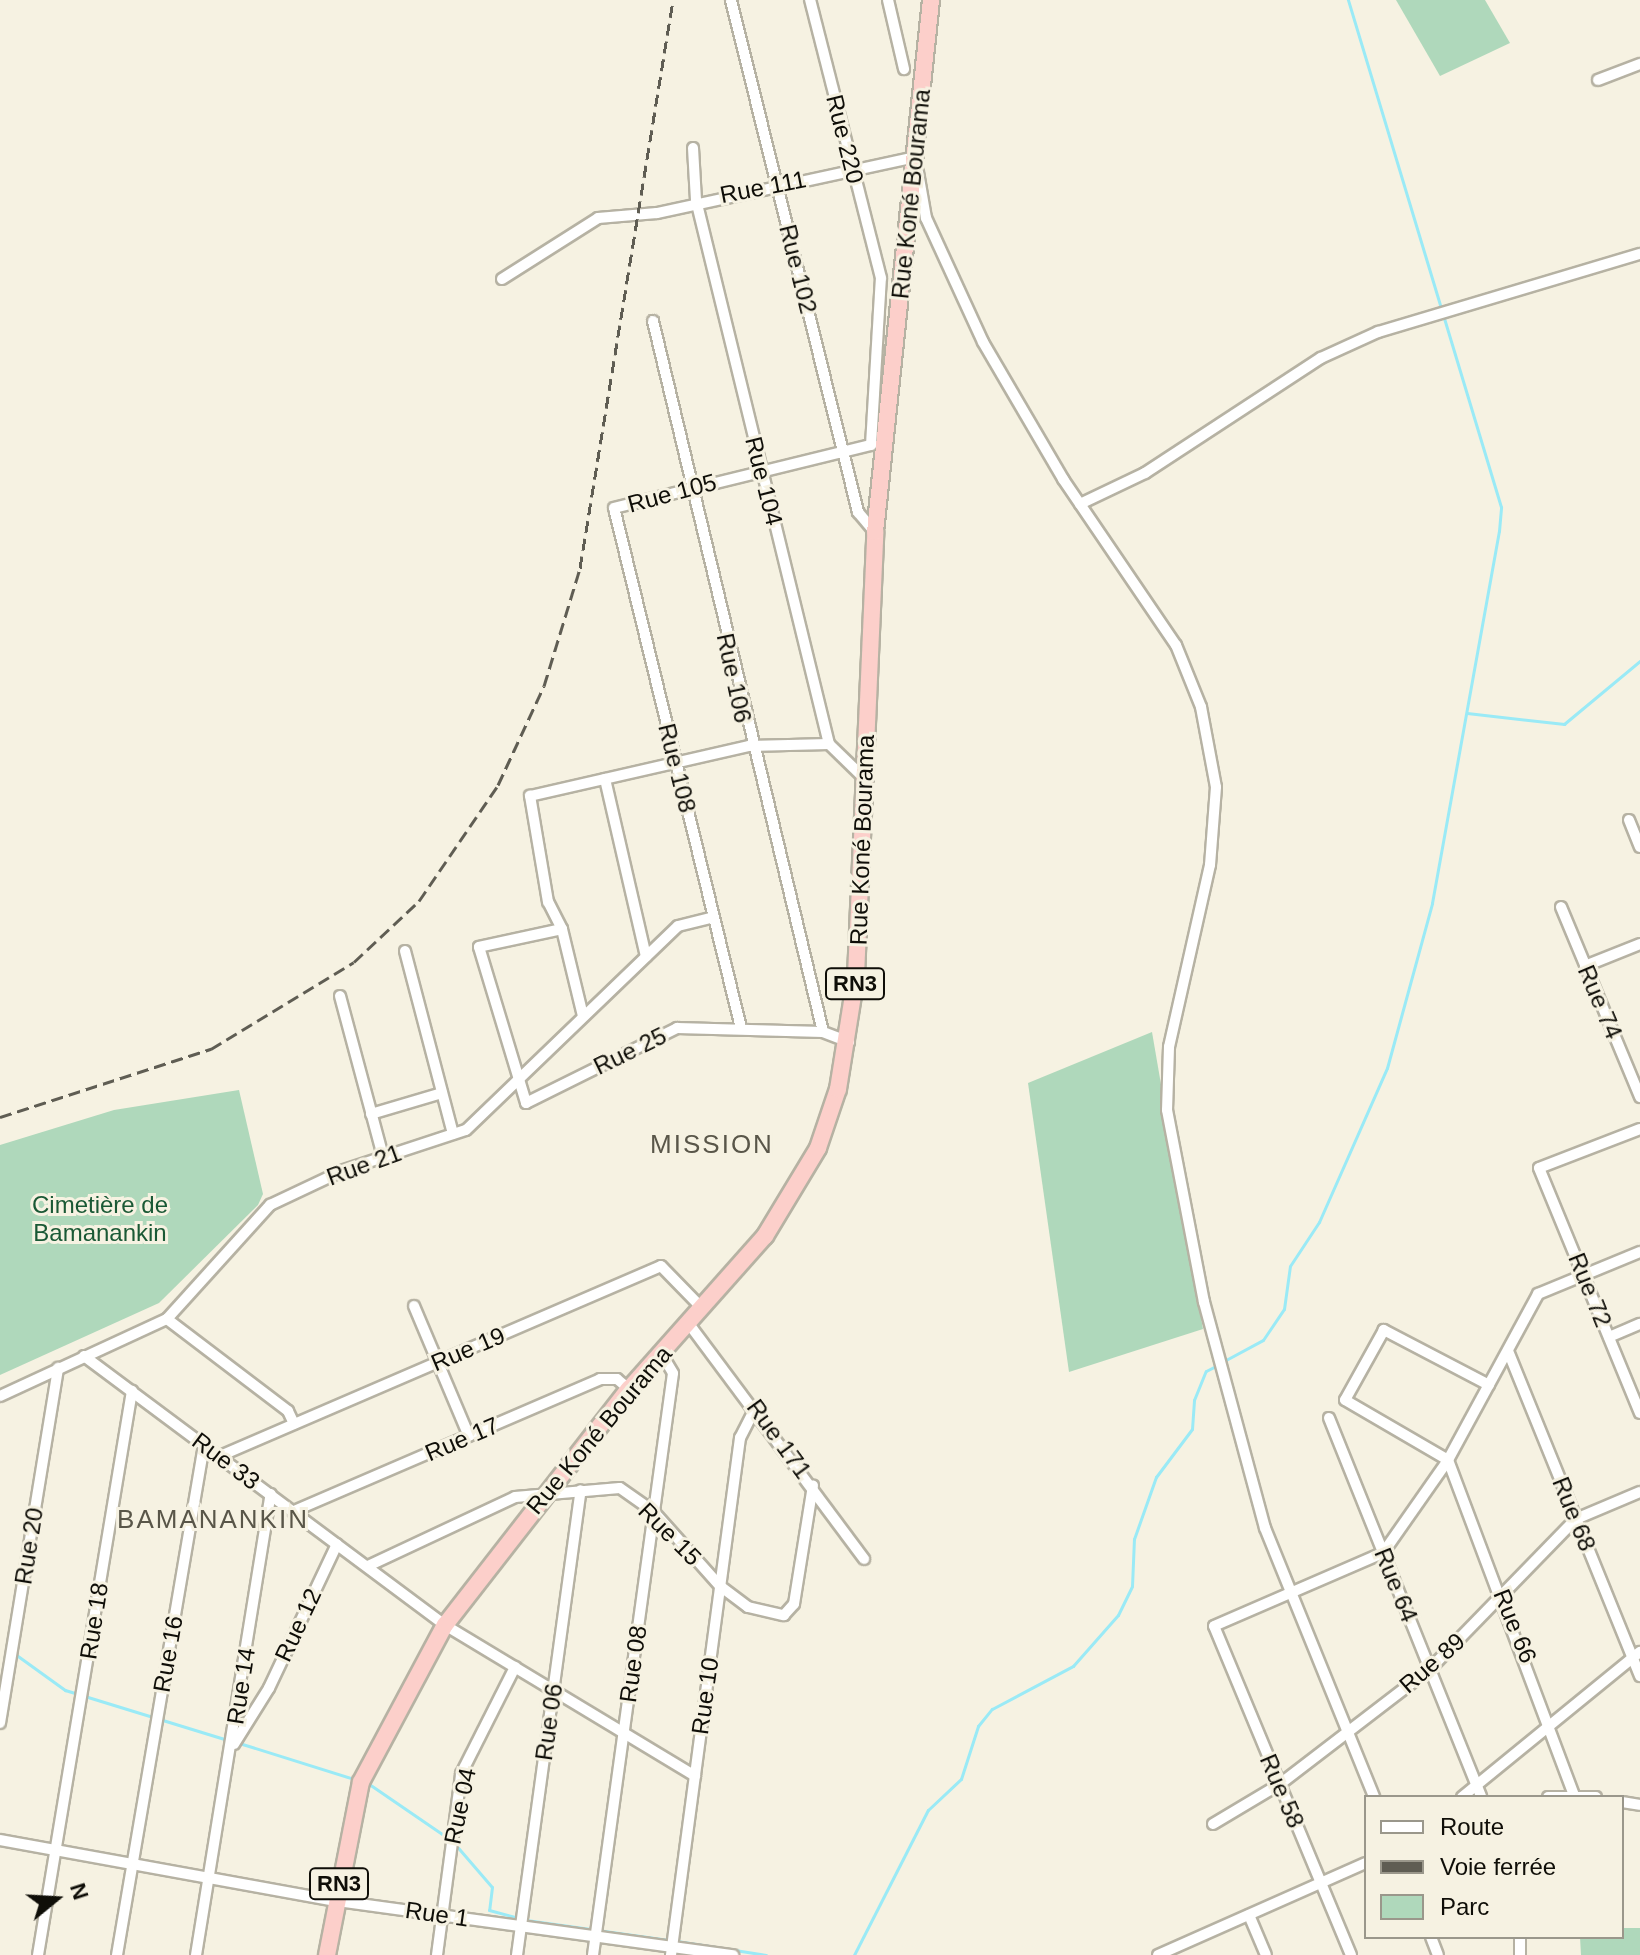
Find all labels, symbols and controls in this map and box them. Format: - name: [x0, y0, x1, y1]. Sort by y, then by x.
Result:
- street label: Rue Koné Bourama: [886, 88, 936, 300]
- street label: Rue 220: [820, 91, 870, 187]
- street label: Rue 111: [717, 165, 809, 209]
- street label: Rue 102: [773, 221, 823, 317]
- street label: Rue 104: [739, 433, 789, 529]
- street label: Rue 105: [624, 467, 720, 519]
- street label: Rue 106: [710, 631, 758, 725]
- street label: Rue 108: [652, 720, 702, 816]
- street label: Rue Koné Bourama: [844, 734, 880, 946]
- street label: Rue 74: [1572, 961, 1628, 1043]
- road number: RN3: [823, 966, 887, 1002]
- street label: Rue 25: [589, 1021, 671, 1081]
- district label: MISSION: [650, 1129, 774, 1161]
- street label: Rue 21: [323, 1138, 405, 1192]
- park label: Cimetière de Bamanankin: [32, 1191, 168, 1247]
- street label: Rue 72: [1562, 1249, 1618, 1331]
- street label: Rue 19: [427, 1321, 509, 1377]
- street label: Rue Koné Bourama: [520, 1340, 678, 1520]
- street label: Rue 171: [741, 1394, 817, 1484]
- street label: Rue 17: [421, 1411, 503, 1467]
- street label: Rue 33: [186, 1426, 266, 1496]
- street label: Rue 68: [1546, 1473, 1602, 1555]
- street label: Rue 15: [632, 1496, 708, 1572]
- district label: BAMANANKIN: [117, 1504, 309, 1536]
- street label: Rue 20: [9, 1506, 49, 1586]
- street label: Rue 64: [1368, 1544, 1424, 1626]
- street label: Rue 18: [74, 1581, 114, 1661]
- street label: Rue 12: [269, 1584, 327, 1666]
- street label: Rue 66: [1487, 1585, 1543, 1667]
- street label: Rue 16: [147, 1613, 189, 1695]
- street label: Rue 08: [613, 1624, 653, 1704]
- street label: Rue 89: [1393, 1627, 1471, 1699]
- street label: Rue 14: [221, 1646, 261, 1726]
- street label: Rue 10: [685, 1656, 725, 1736]
- street label: Rue 06: [529, 1682, 569, 1762]
- street label: Rue 58: [1254, 1750, 1310, 1832]
- street label: Rue 04: [438, 1765, 482, 1847]
- legend: [1364, 1795, 1624, 1939]
- text: Route: [1440, 1813, 1504, 1840]
- text: Voie ferrée: [1440, 1853, 1556, 1880]
- north arrow: [16, 1859, 96, 1939]
- road number: RN3: [307, 1866, 371, 1902]
- text: N: [65, 1880, 94, 1903]
- text: Parc: [1440, 1893, 1489, 1920]
- street label: Rue 1: [403, 1895, 471, 1933]

